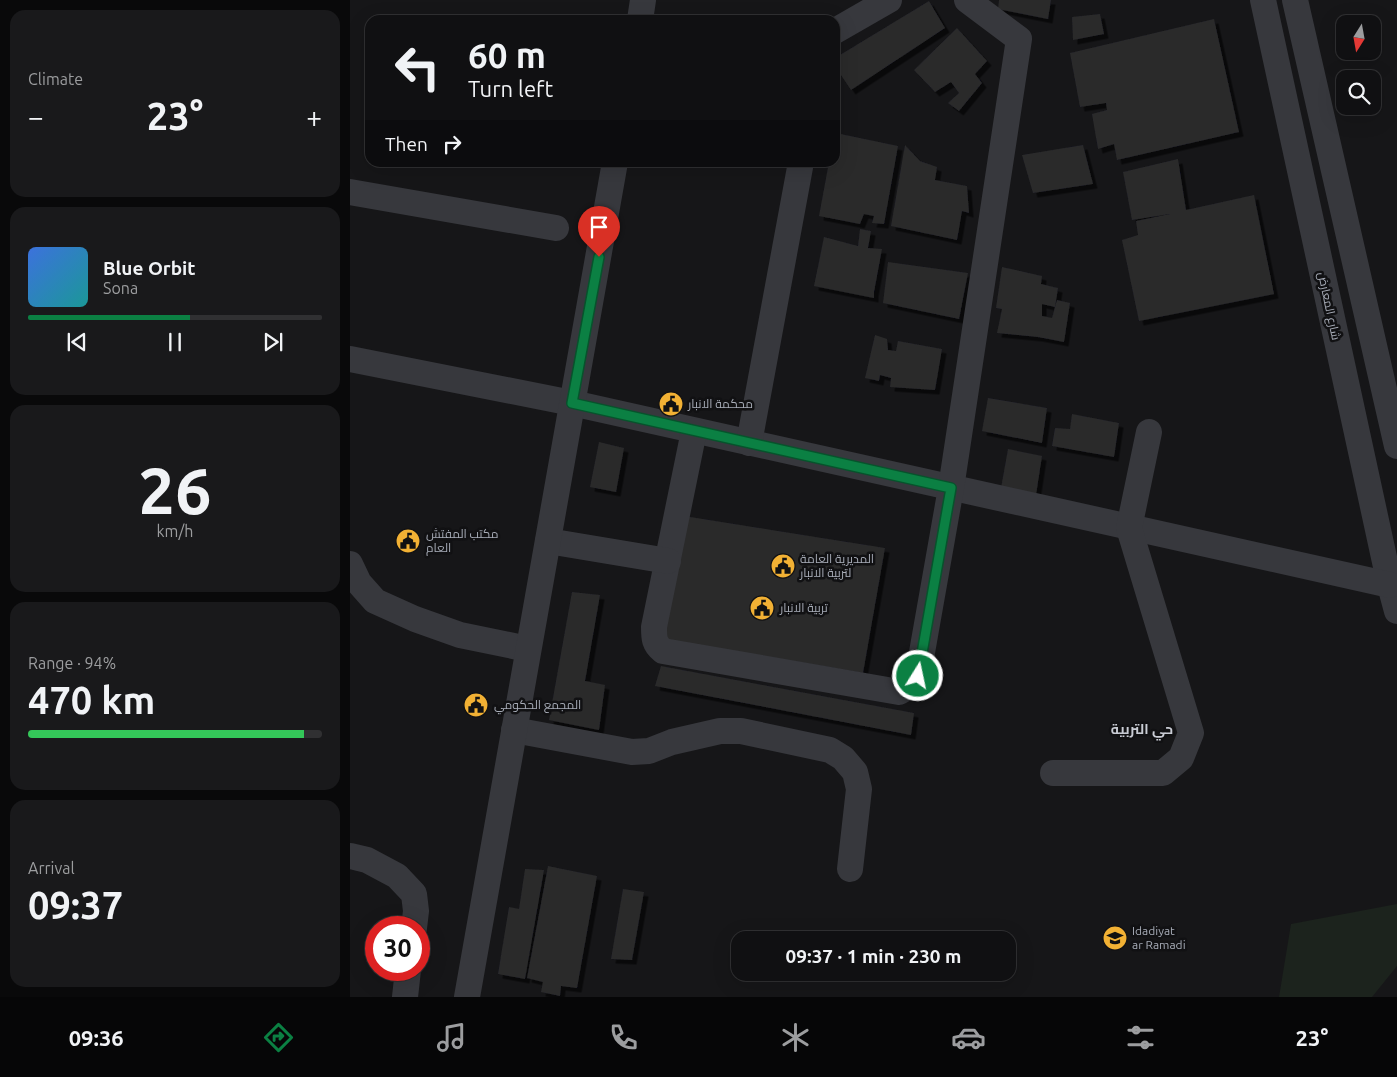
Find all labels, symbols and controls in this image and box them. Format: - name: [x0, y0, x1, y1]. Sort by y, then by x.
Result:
- north arrow: [1336, 15, 1381, 60]
- map controls: [1336, 15, 1381, 115]
- icon: left: [385, 35, 450, 100]
- text: 60 m: [468, 35, 546, 75]
- text: Climate: [28, 70, 83, 88]
- button: search: [1336, 70, 1381, 115]
- text: Turn left: [468, 76, 553, 101]
- text: 23°: [147, 95, 203, 137]
- text: −: [28, 101, 44, 132]
- text: +: [306, 101, 322, 132]
- icon: right: [438, 130, 466, 158]
- text: Then: [385, 133, 428, 155]
- pin: [578, 206, 620, 257]
- icon: arrive: [585, 213, 613, 241]
- text: Blue Orbit: [103, 257, 196, 279]
- street label: شارع المعارض: [1314, 271, 1343, 342]
- text: Sona: [103, 279, 138, 297]
- icon: previous: [63, 328, 91, 356]
- icon: pause: [161, 328, 189, 356]
- icon: next: [259, 328, 287, 356]
- public building icon: محكمة الانبار: [658, 391, 684, 417]
- place label: محكمة الانبار: [687, 397, 753, 411]
- text: 26: [138, 453, 212, 526]
- text: km/h: [157, 522, 193, 540]
- place label: مكتب المفتش العام: [426, 527, 498, 556]
- public building icon: مكتب المفتش العام: [395, 528, 421, 554]
- place label: المديرية العامة لتربية الانبار: [799, 552, 874, 580]
- public building icon: المديرية العامة لتربية الانبار: [770, 553, 796, 579]
- public building icon: تربية الانبار: [749, 595, 775, 621]
- place label: تربية الانبار: [779, 601, 828, 615]
- position arrow: [891, 649, 943, 701]
- text: Range · 94%: [28, 654, 116, 672]
- text: 470 km: [28, 679, 155, 721]
- public building icon: المجمع الحكومي: [463, 692, 489, 718]
- place label: المجمع الحكومي: [494, 698, 581, 715]
- district label: حي التربية: [1111, 721, 1173, 741]
- text: Arrival: [28, 859, 75, 877]
- text: 09:37: [28, 884, 123, 926]
- speed limit sign: 30: [365, 916, 430, 981]
- place label: Idadiyat ar Ramadi: [1132, 924, 1186, 951]
- school or university icon: Idadiyat ar Ramadi: [1102, 925, 1128, 951]
- text: 09:37 · 1 min · 230 m: [786, 945, 961, 967]
- icon: directions: [261, 1020, 296, 1055]
- icon: music: [434, 1020, 469, 1055]
- icon: phone: [606, 1020, 641, 1055]
- icon: climate: [778, 1020, 813, 1055]
- icon: car: [951, 1020, 986, 1055]
- icon: filters: [1123, 1020, 1158, 1055]
- text: 09:36: [69, 1025, 124, 1050]
- text: 23°: [1296, 1025, 1328, 1050]

